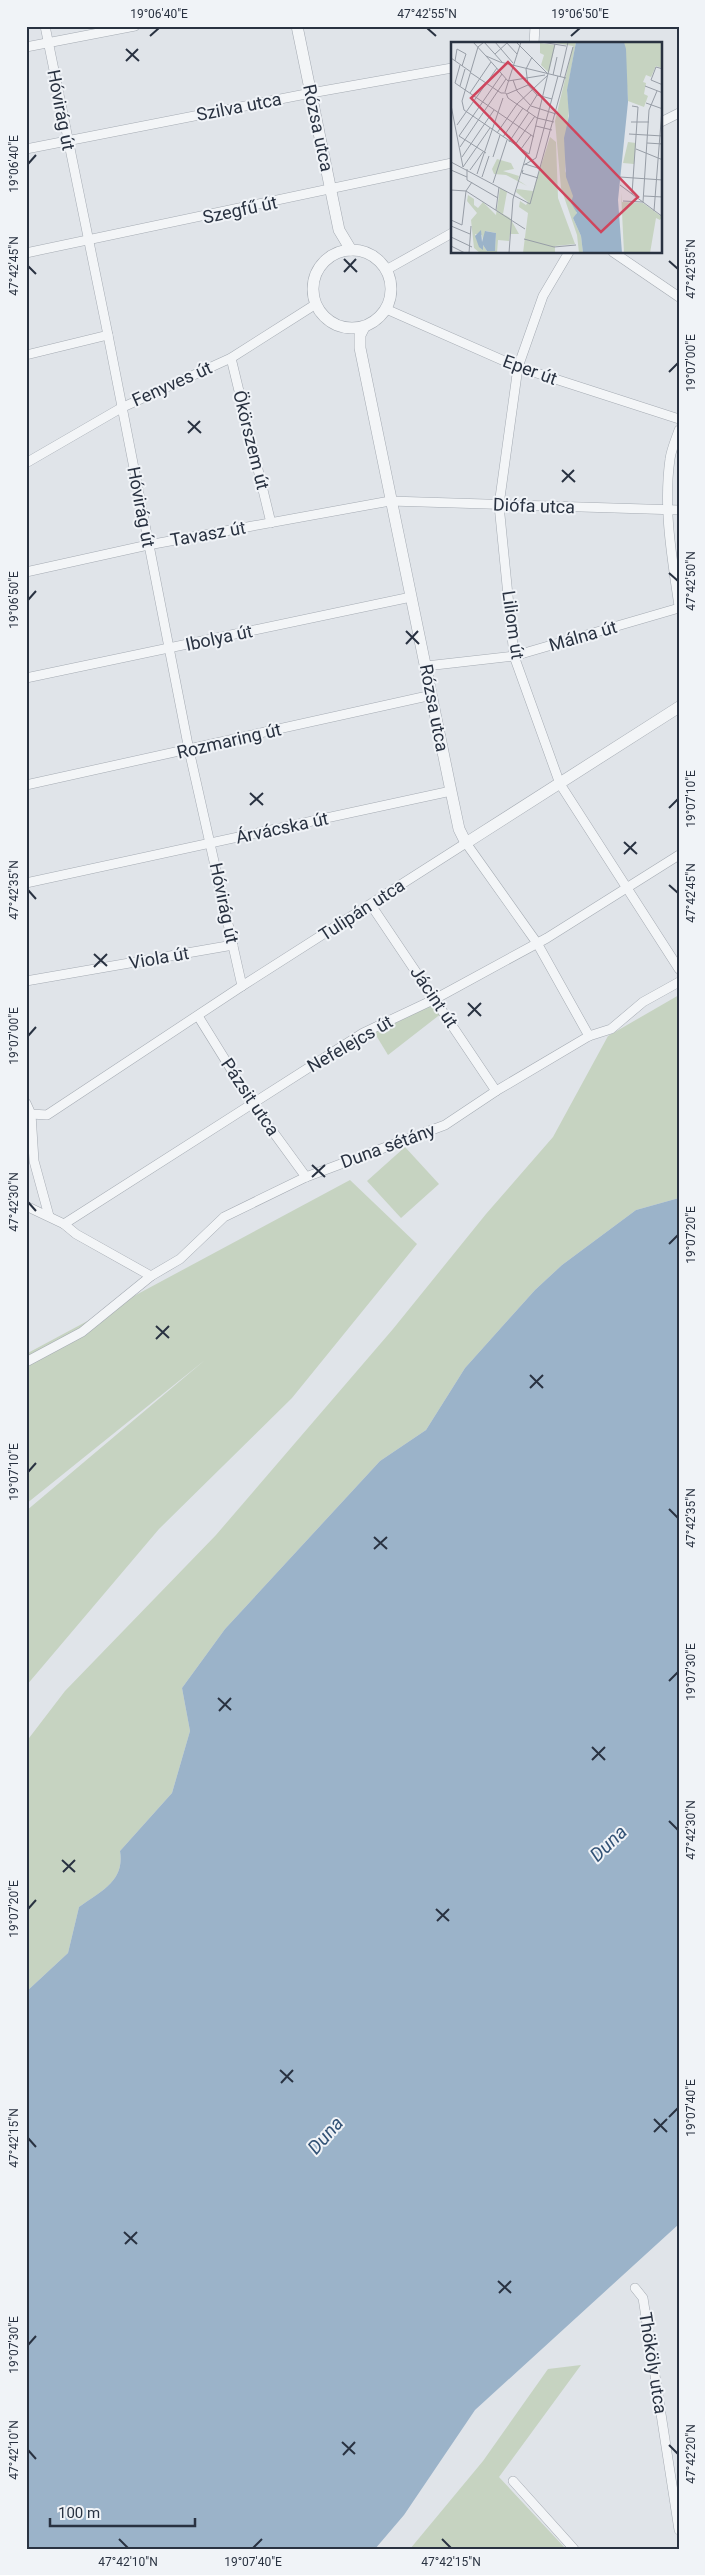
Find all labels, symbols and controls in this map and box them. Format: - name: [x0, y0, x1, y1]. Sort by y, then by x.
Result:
- text: 19°06'40"E: [130, 7, 188, 21]
- text: 47°42'55"N: [397, 7, 457, 21]
- text: 19°06'50"E: [551, 7, 609, 21]
- inset map: [451, 42, 662, 254]
- street label: Hóvirág út: [43, 68, 80, 152]
- street label: Rózsa utca: [299, 82, 338, 173]
- street label: Szilva utca: [195, 88, 283, 125]
- text: 19°06'40"E: [7, 135, 21, 193]
- street label: Szegfű út: [201, 191, 279, 228]
- text: 47°42'45"N: [7, 236, 21, 296]
- text: 47°42'55"N: [684, 239, 698, 299]
- text: 19°07'00"E: [684, 334, 698, 392]
- street label: Eper út: [500, 350, 560, 389]
- street label: Fenyves út: [128, 357, 215, 411]
- street label: Ökörszem út: [229, 388, 274, 492]
- street label: Hóvirág út: [123, 465, 160, 549]
- street label: Diófa utca: [493, 494, 575, 517]
- street label: Tavasz út: [169, 517, 247, 550]
- text: 47°42'50"N: [684, 551, 698, 611]
- text: 19°06'50"E: [7, 571, 21, 629]
- street label: Liliom út: [498, 589, 529, 661]
- street label: Málna út: [546, 616, 619, 655]
- street label: Ibolya út: [183, 620, 254, 655]
- street label: Rózsa utca: [416, 662, 453, 753]
- street label: Rozmaring út: [175, 718, 283, 763]
- text: 19°07'10"E: [684, 770, 698, 828]
- street label: Árvácska út: [234, 807, 330, 848]
- text: 47°42'35"N: [7, 860, 21, 920]
- street label: Hóvirág út: [206, 861, 243, 945]
- text: 47°42'45"N: [684, 863, 698, 923]
- street label: Tulipán utca: [315, 874, 409, 945]
- street label: Viola út: [127, 942, 191, 973]
- street label: Jácint út: [406, 962, 463, 1032]
- text: 19°07'00"E: [7, 1007, 21, 1065]
- street label: Nefelejcs út: [303, 1011, 396, 1076]
- street label: Pázsit utca: [217, 1054, 284, 1139]
- street label: Duna sétány: [338, 1119, 438, 1172]
- text: 47°42'30"N: [7, 1172, 21, 1232]
- text: 19°07'20"E: [684, 1206, 698, 1264]
- text: 19°07'10"E: [7, 1443, 21, 1501]
- text: 47°42'35"N: [684, 1488, 698, 1548]
- text: 19°07'30"E: [684, 1643, 698, 1701]
- text: 47°42'30"N: [684, 1800, 698, 1860]
- water label: Duna: [585, 1820, 632, 1866]
- text: 19°07'20"E: [7, 1880, 21, 1938]
- text: 19°07'40"E: [684, 2079, 698, 2137]
- text: 47°42'15"N: [7, 2108, 21, 2168]
- water label: Duna: [303, 2112, 348, 2159]
- street label: Thököly utca: [635, 2311, 672, 2415]
- text: 19°07'30"E: [7, 2316, 21, 2374]
- text: 47°42'10"N: [7, 2420, 21, 2480]
- text: 47°42'20"N: [684, 2424, 698, 2484]
- scale bar: [50, 2495, 195, 2527]
- text: 100 m: [58, 2504, 100, 2522]
- text: 47°42'10"N: [98, 2555, 158, 2569]
- text: 19°07'40"E: [224, 2555, 282, 2569]
- text: 47°42'15"N: [421, 2555, 481, 2569]

